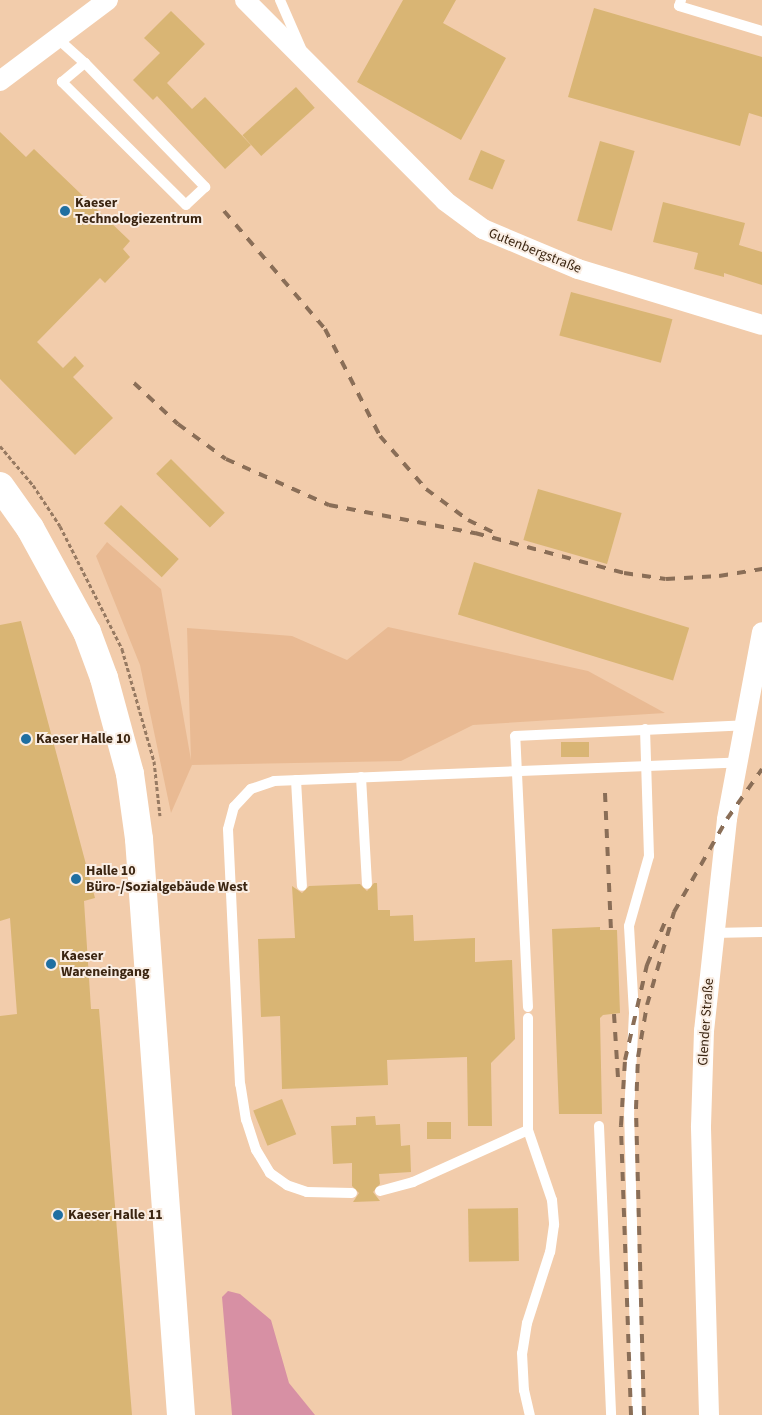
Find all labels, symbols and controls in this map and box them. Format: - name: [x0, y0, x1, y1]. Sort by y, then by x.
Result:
- place label: Kaeser Technologiezentrum: [75, 195, 202, 228]
- marker: Kaeser Technologiezentrum: [59, 205, 71, 217]
- street label: Gutenbergstraße: [486, 225, 584, 277]
- place label: Kaeser Halle 10: [36, 731, 131, 747]
- marker: Kaeser Halle 10: [20, 733, 32, 745]
- place label: Halle 10 Büro-/Sozialgebäude West: [86, 863, 248, 896]
- marker: Halle 10 Büro-/Sozialgebäude West: [70, 873, 82, 885]
- place label: Kaeser Wareneingang: [61, 948, 149, 980]
- marker: Kaeser Wareneingang: [45, 958, 57, 970]
- street label: Glender Straße: [695, 978, 717, 1066]
- place label: Kaeser Halle 11: [68, 1207, 163, 1223]
- marker: Kaeser Halle 11: [52, 1209, 64, 1221]

